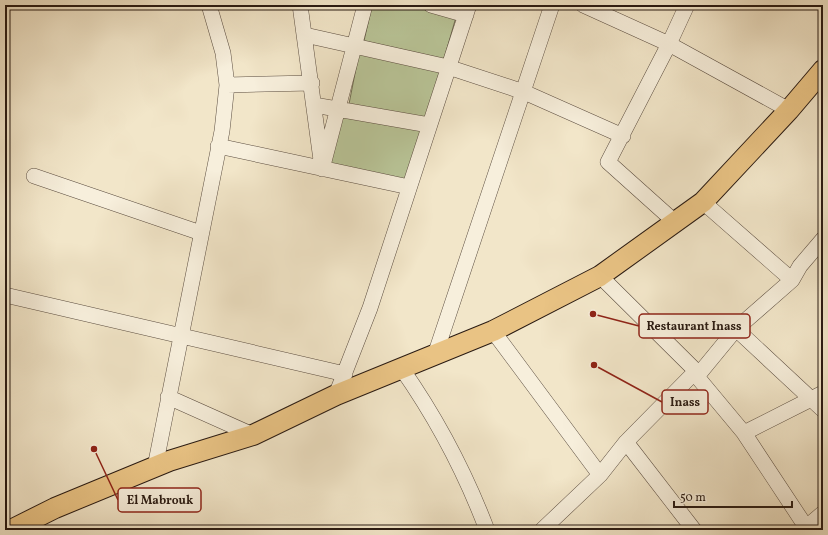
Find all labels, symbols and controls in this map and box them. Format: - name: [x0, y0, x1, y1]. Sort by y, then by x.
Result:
- callout: Restaurant Inass: [639, 314, 750, 338]
- text: Restaurant Inass: [646, 319, 742, 335]
- callout: Inass: [662, 390, 708, 414]
- text: Inass: [670, 395, 701, 411]
- scale bar: [674, 483, 792, 509]
- callout: El Mabrouk: [118, 488, 201, 512]
- text: 50 m: [680, 490, 706, 506]
- text: El Mabrouk: [127, 493, 194, 509]

